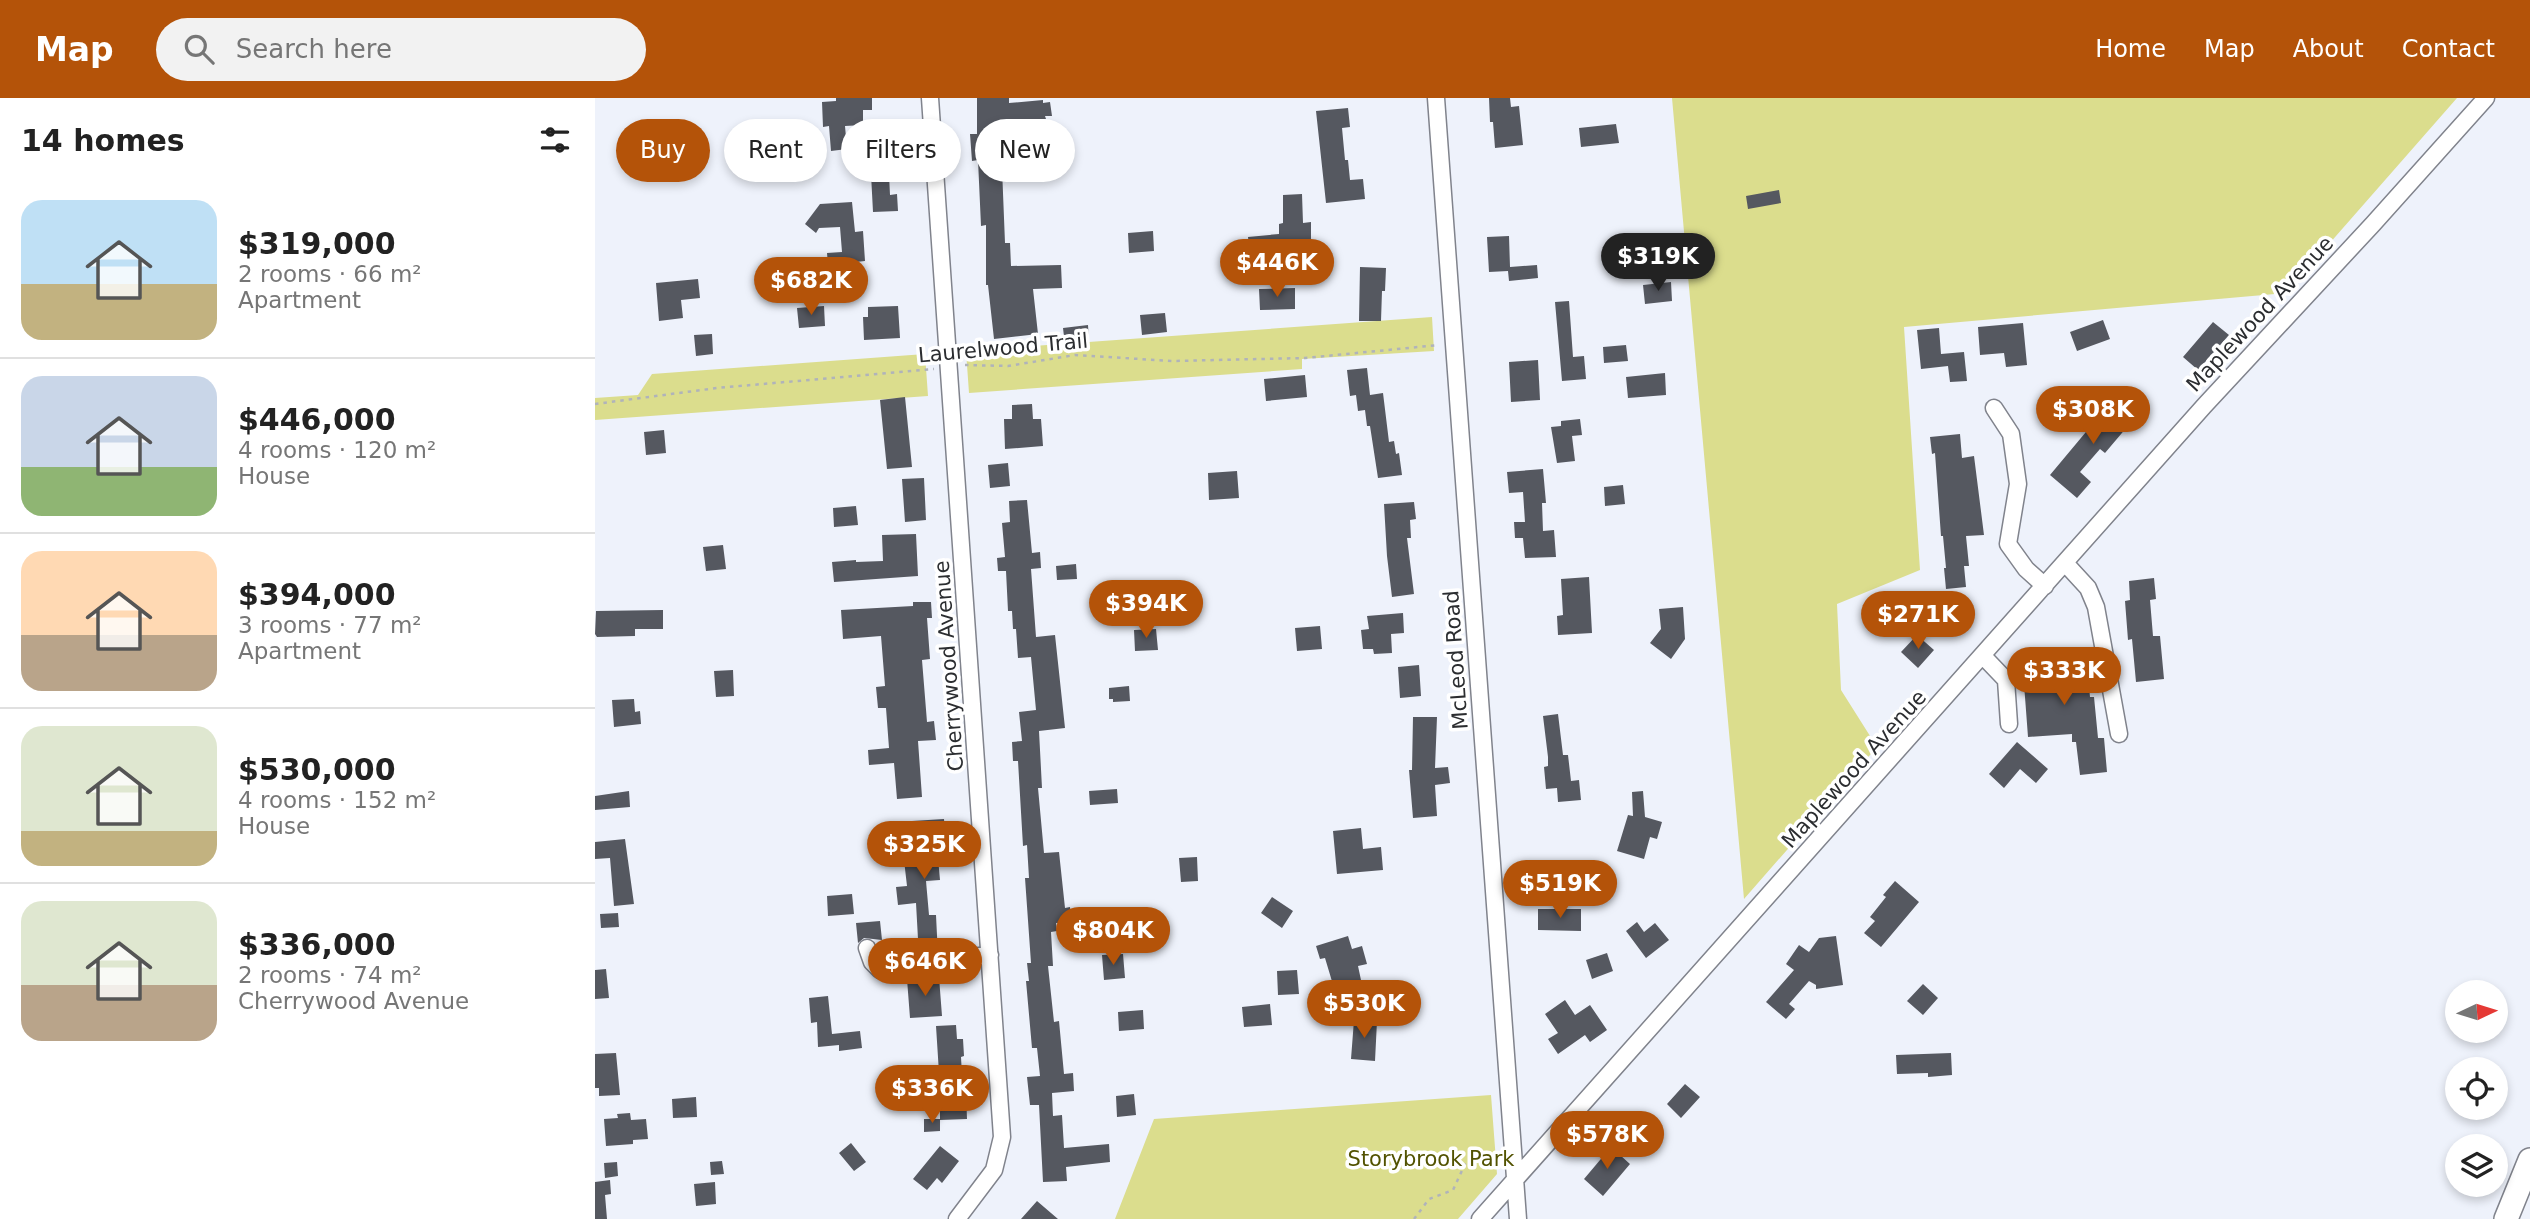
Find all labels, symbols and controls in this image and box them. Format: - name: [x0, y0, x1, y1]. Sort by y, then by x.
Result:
- search box: [156, 18, 646, 81]
- text: Map: [35, 30, 114, 69]
- icon: search: [180, 30, 218, 68]
- text: Search here: [236, 34, 392, 64]
- text: Home: [2095, 35, 2166, 63]
- text: Map: [2204, 35, 2255, 63]
- text: About: [2293, 35, 2364, 63]
- text: Contact: [2402, 35, 2495, 63]
- chip: Buy: [616, 119, 710, 182]
- chip: Rent: [724, 119, 827, 182]
- chip: Filters: [841, 119, 961, 182]
- chip: New: [975, 119, 1075, 182]
- icon: filters: [536, 121, 574, 159]
- text: 14 homes: [21, 123, 185, 158]
- text: $319,000: [238, 226, 396, 261]
- icon: home: [77, 228, 161, 312]
- street label: Maplewood Avenue: [2182, 231, 2338, 397]
- pin: $319K: [1609, 234, 1707, 293]
- pin: $446K: [1228, 240, 1326, 299]
- text: $319K: [1617, 243, 1699, 269]
- text: $446K: [1236, 249, 1318, 275]
- pin: $682K: [762, 258, 860, 317]
- text: 2 rooms · 66 m²: [238, 261, 422, 287]
- text: $682K: [770, 267, 852, 293]
- text: Apartment: [238, 287, 361, 313]
- street label: Laurelwood Trail: [917, 329, 1089, 367]
- pin: $308K: [2044, 386, 2142, 446]
- text: $308K: [2052, 396, 2134, 422]
- text: $446,000: [238, 402, 396, 437]
- icon: home: [77, 404, 161, 488]
- text: 4 rooms · 120 m²: [238, 437, 436, 463]
- text: House: [238, 463, 310, 489]
- street label: Cherrywood Avenue: [930, 560, 968, 772]
- text: $394,000: [238, 577, 396, 612]
- icon: home: [77, 579, 161, 663]
- pin: $394K: [1097, 580, 1195, 640]
- text: $394K: [1105, 590, 1187, 616]
- street label: McLeod Road: [1439, 590, 1473, 730]
- pin: $271K: [1869, 592, 1967, 651]
- text: $271K: [1877, 601, 1959, 627]
- text: 3 rooms · 77 m²: [238, 612, 422, 638]
- text: Apartment: [238, 638, 361, 664]
- pin: $333K: [2015, 648, 2113, 707]
- text: $333K: [2023, 657, 2105, 683]
- street label: Maplewood Avenue: [1777, 685, 1931, 853]
- text: $530,000: [238, 752, 396, 787]
- icon: home: [77, 754, 161, 838]
- text: 4 rooms · 152 m²: [238, 787, 436, 813]
- text: House: [238, 813, 310, 839]
- pin: $325K: [875, 822, 973, 881]
- text: $325K: [883, 831, 965, 857]
- pin: $519K: [1511, 860, 1609, 920]
- text: $519K: [1519, 870, 1601, 896]
- pin: $804K: [1064, 908, 1162, 967]
- text: $804K: [1072, 917, 1154, 943]
- text: $336,000: [238, 927, 396, 962]
- icon: home: [77, 929, 161, 1013]
- pin: $646K: [876, 939, 974, 998]
- text: $646K: [884, 948, 966, 974]
- text: 2 rooms · 74 m²: [238, 962, 422, 988]
- north arrow: [2445, 980, 2508, 1043]
- map controls: [2445, 980, 2508, 1197]
- pin: $530K: [1315, 981, 1413, 1040]
- text: Cherrywood Avenue: [238, 988, 469, 1014]
- text: $530K: [1323, 990, 1405, 1016]
- button: locate: [2445, 1057, 2508, 1120]
- pin: $336K: [883, 1066, 981, 1125]
- text: $336K: [891, 1075, 973, 1101]
- pin: $578K: [1558, 1112, 1656, 1171]
- text: $578K: [1566, 1121, 1648, 1147]
- button: layers: [2445, 1134, 2508, 1197]
- park label: Storybrook Park: [1348, 1147, 1515, 1171]

